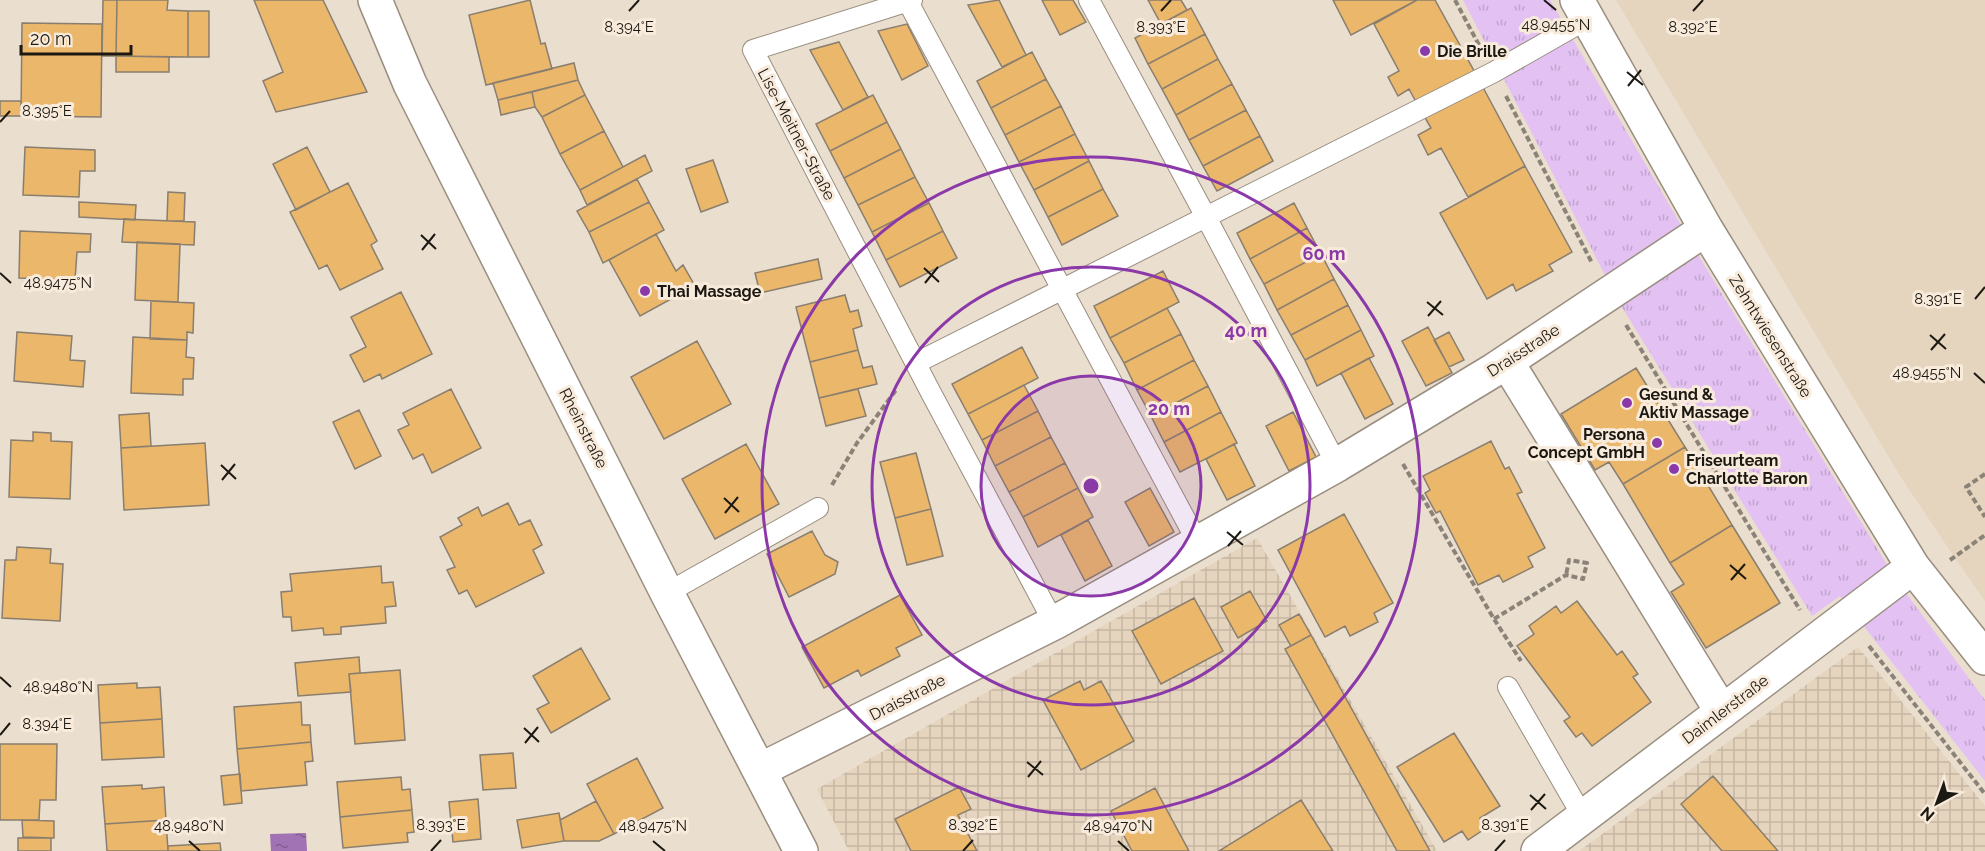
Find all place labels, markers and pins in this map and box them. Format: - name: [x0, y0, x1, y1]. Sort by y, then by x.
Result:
- place label: Die Brille: [1437, 42, 1507, 61]
- marker: Die Brille: [1418, 44, 1432, 58]
- place label: Thai Massage: [657, 282, 762, 301]
- marker: Thai Massage: [638, 284, 652, 298]
- place label: Gesund & Aktiv Massage: [1639, 385, 1749, 422]
- marker: Gesund & Aktiv Massage: [1620, 396, 1634, 410]
- place label: Persona Concept GmbH: [1528, 425, 1645, 462]
- marker: Persona Concept GmbH: [1650, 436, 1664, 450]
- place label: Friseurteam Charlotte Baron: [1686, 451, 1808, 488]
- marker: Friseurteam Charlotte Baron: [1667, 462, 1681, 476]
- centre of rings: [1081, 476, 1101, 496]

